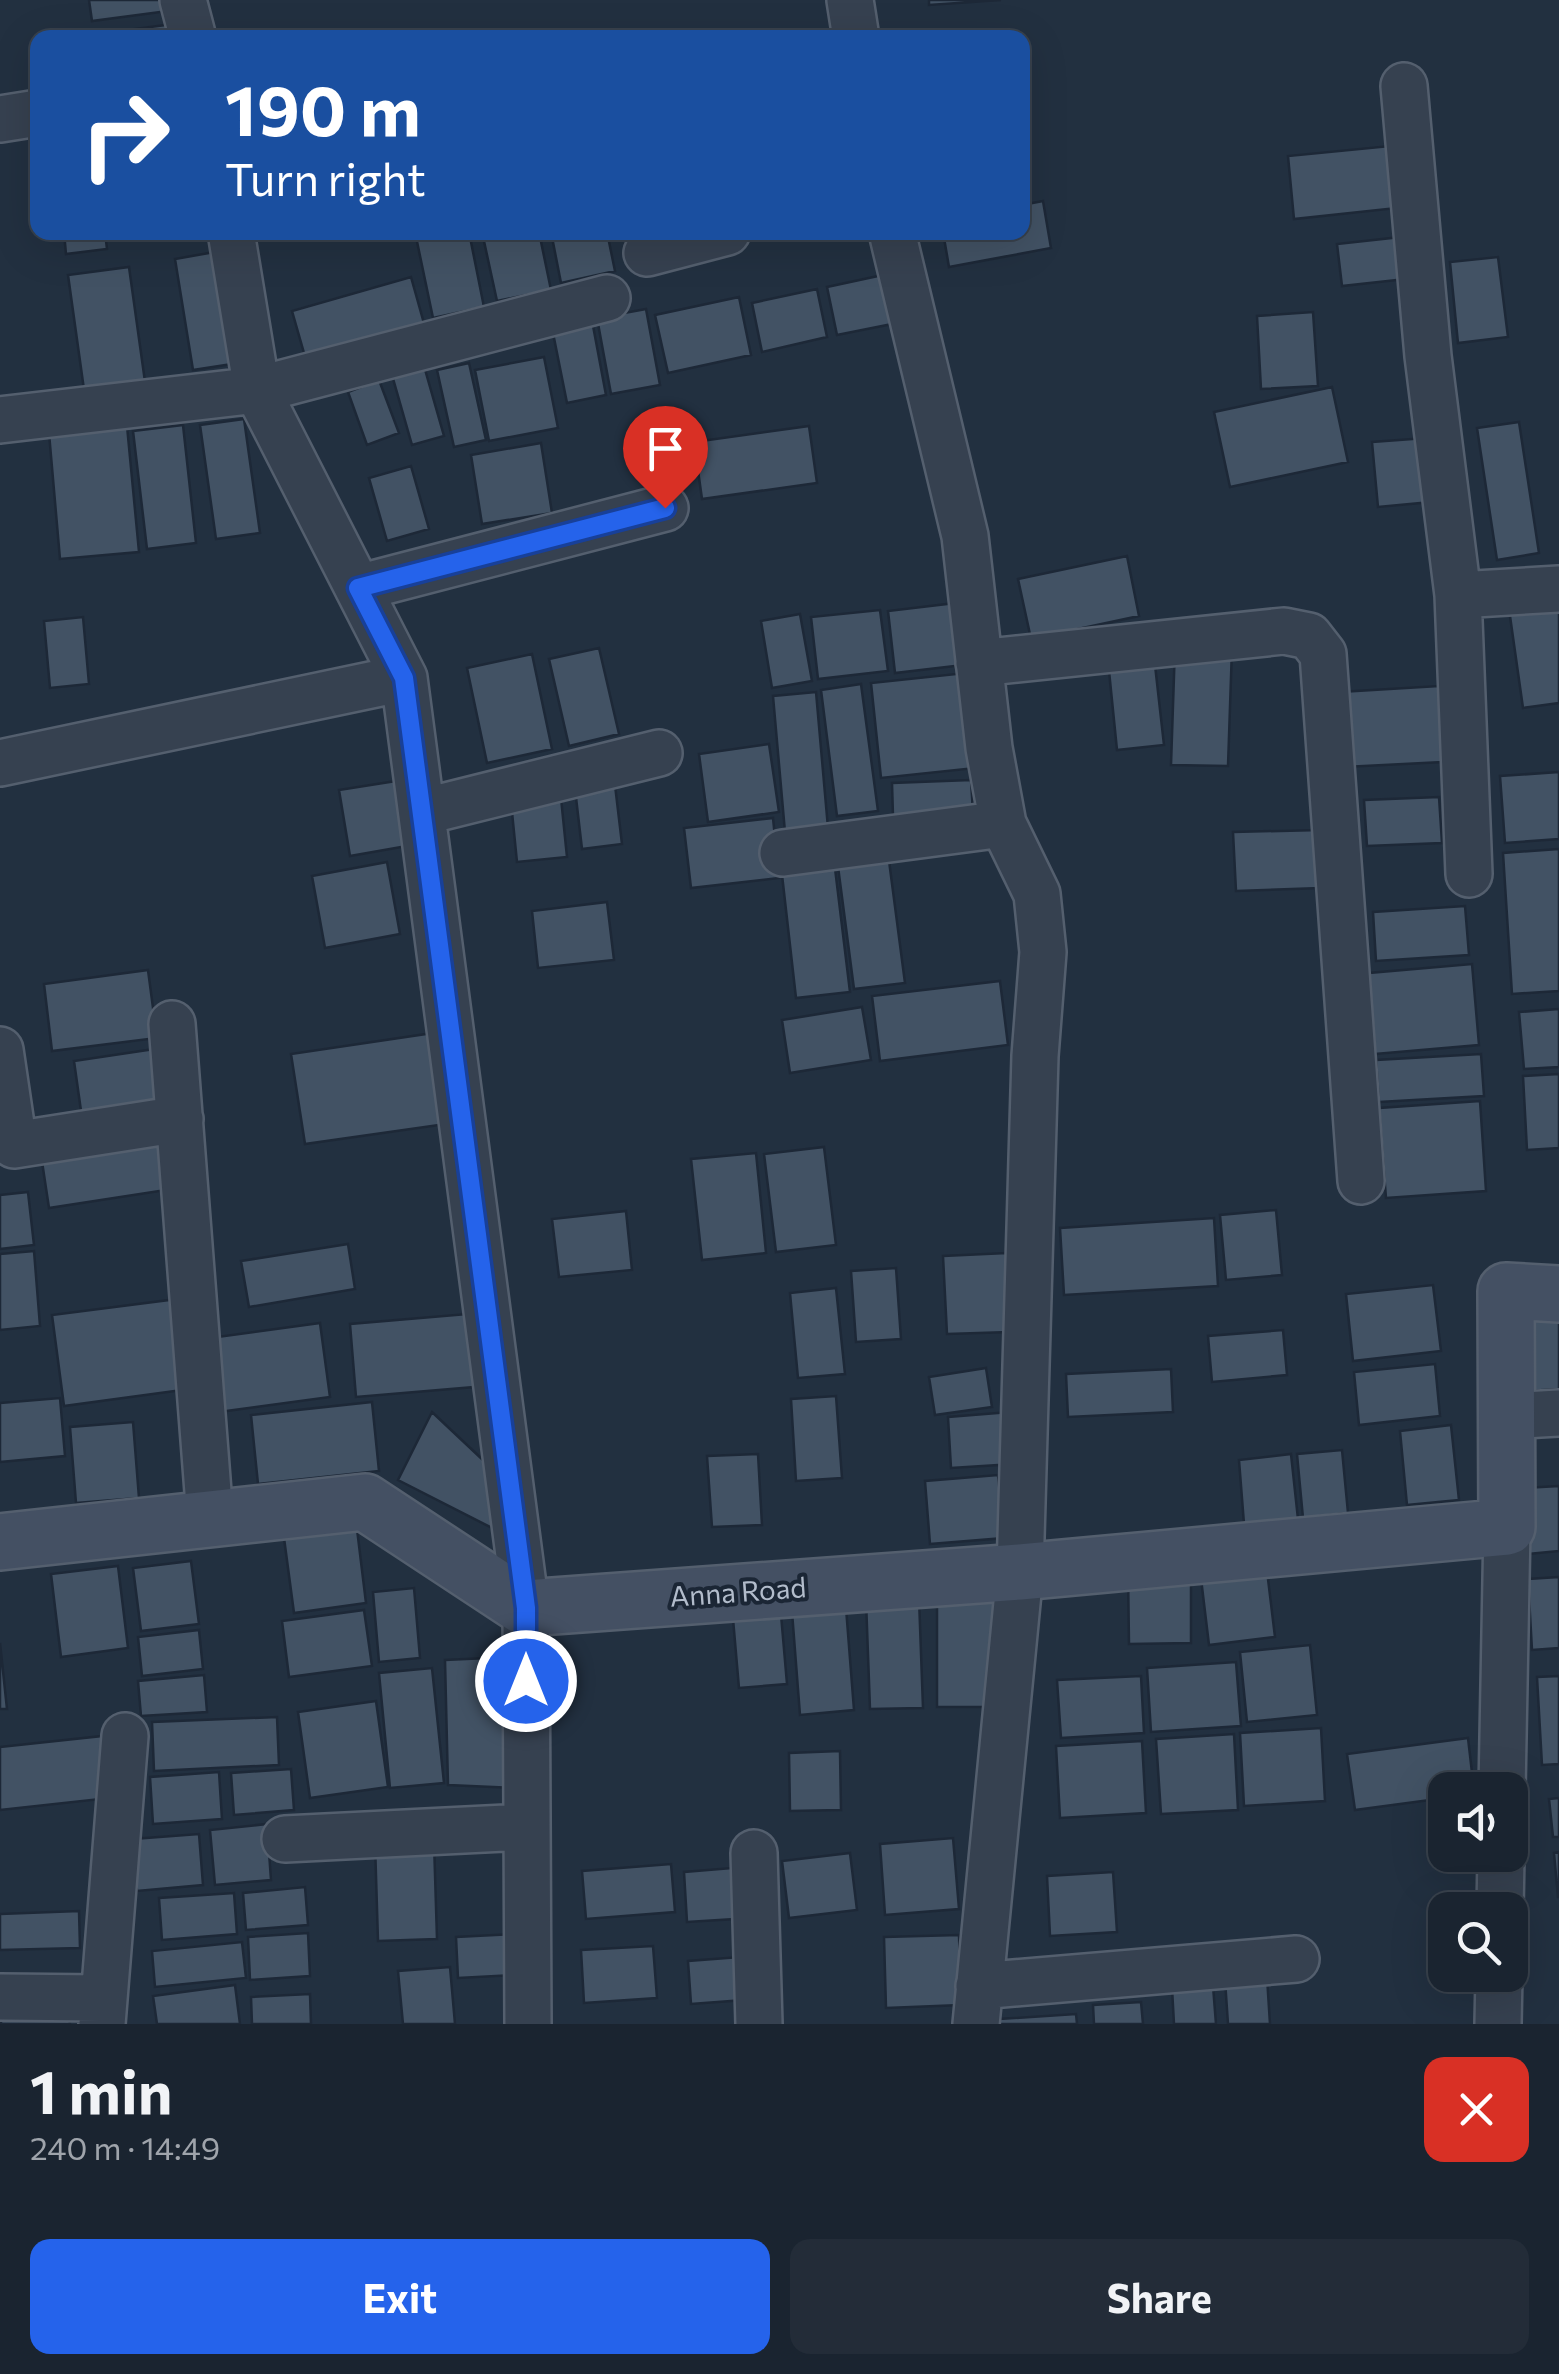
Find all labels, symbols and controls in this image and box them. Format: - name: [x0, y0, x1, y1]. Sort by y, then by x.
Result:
- text: 190 m: [225, 65, 421, 150]
- icon: right: [60, 70, 190, 200]
- text: Turn right: [225, 150, 426, 205]
- pin: [623, 406, 708, 509]
- icon: arrive: [638, 421, 693, 476]
- street label: Anna Road: [669, 1569, 807, 1613]
- position arrow: [474, 1629, 578, 1733]
- map controls: [1428, 1772, 1528, 1992]
- button: sound: [1428, 1772, 1528, 1872]
- button: search: [1428, 1892, 1528, 1992]
- text: 1 min: [30, 2053, 172, 2126]
- button: close: [1424, 2057, 1529, 2162]
- text: 240 m · 14:49: [30, 2127, 220, 2167]
- button: Exit: [30, 2239, 770, 2354]
- button: Share: [790, 2239, 1529, 2354]

